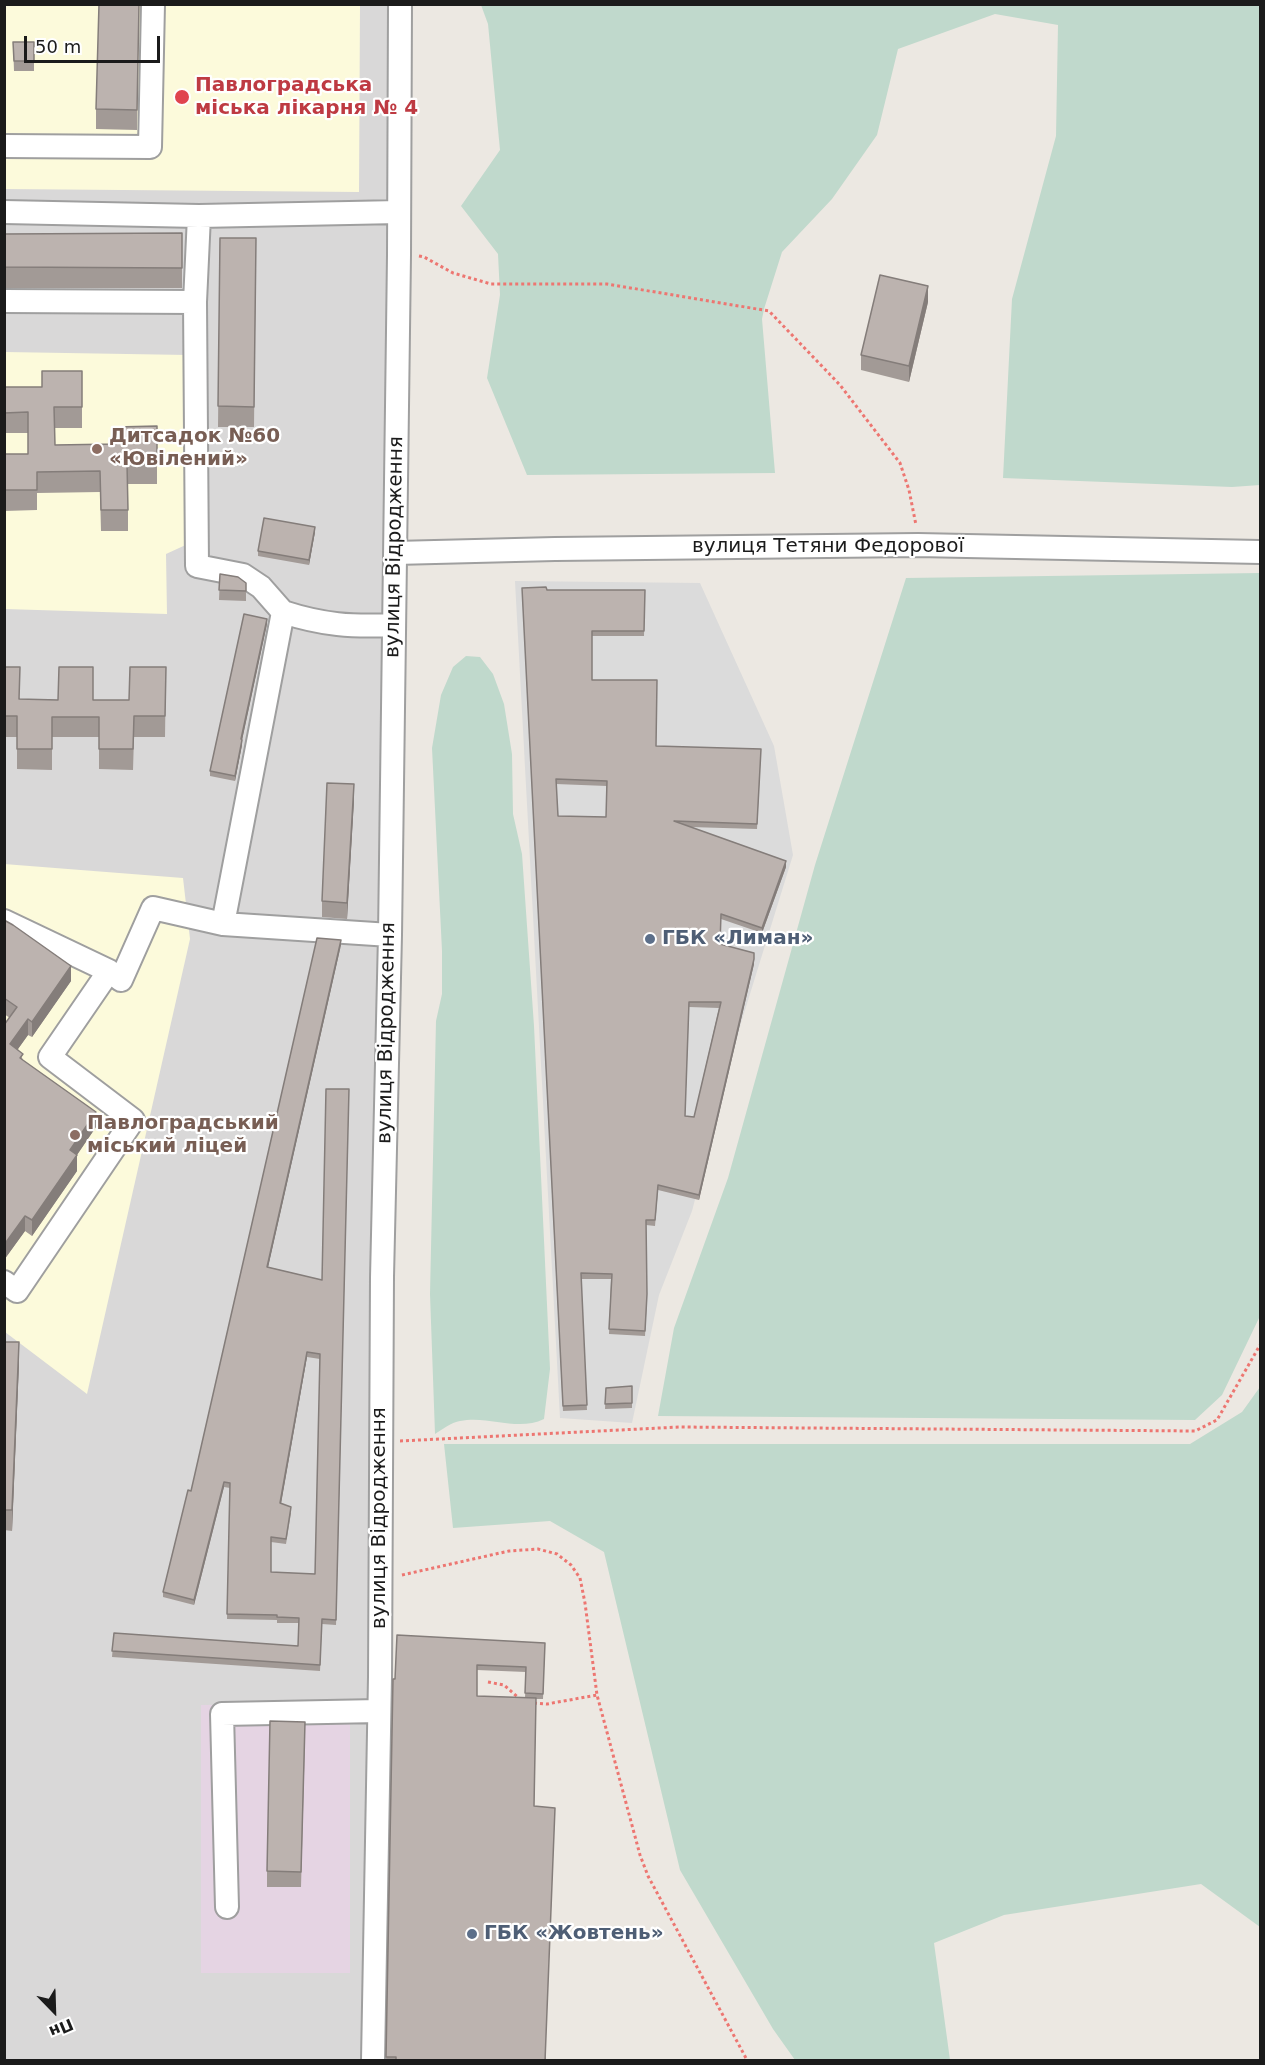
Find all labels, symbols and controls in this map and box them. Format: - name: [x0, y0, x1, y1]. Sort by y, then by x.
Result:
- scale bar: [27, 24, 164, 62]
- text: 50 m: [35, 36, 81, 57]
- place label: Павлоградська міська лікарня № 4: [195, 74, 418, 121]
- marker: Павлоградська міська лікарня № 4: [173, 88, 191, 106]
- place label: Дитсадок №60 «Ювілений»: [109, 425, 280, 472]
- street label: вулиця Відродження: [381, 436, 409, 658]
- marker: Дитсадок №60 «Ювілений»: [90, 442, 104, 456]
- street label: вулиця Тетяни Федорової: [692, 535, 964, 559]
- street label: вулиця Відродження: [373, 922, 401, 1144]
- place label: ГБК «Лиман»: [662, 927, 813, 951]
- marker: ГБК «Лиман»: [643, 932, 657, 946]
- place label: Павлоградський міський ліцей: [87, 1112, 279, 1159]
- marker: Павлоградський міський ліцей: [68, 1128, 82, 1142]
- street label: вулиця Відродження: [368, 1407, 392, 1629]
- place label: ГБК «Жовтень»: [484, 1922, 664, 1946]
- marker: ГБК «Жовтень»: [465, 1927, 479, 1941]
- north arrow: [24, 1981, 84, 2041]
- text: Пн: [46, 2015, 76, 2042]

